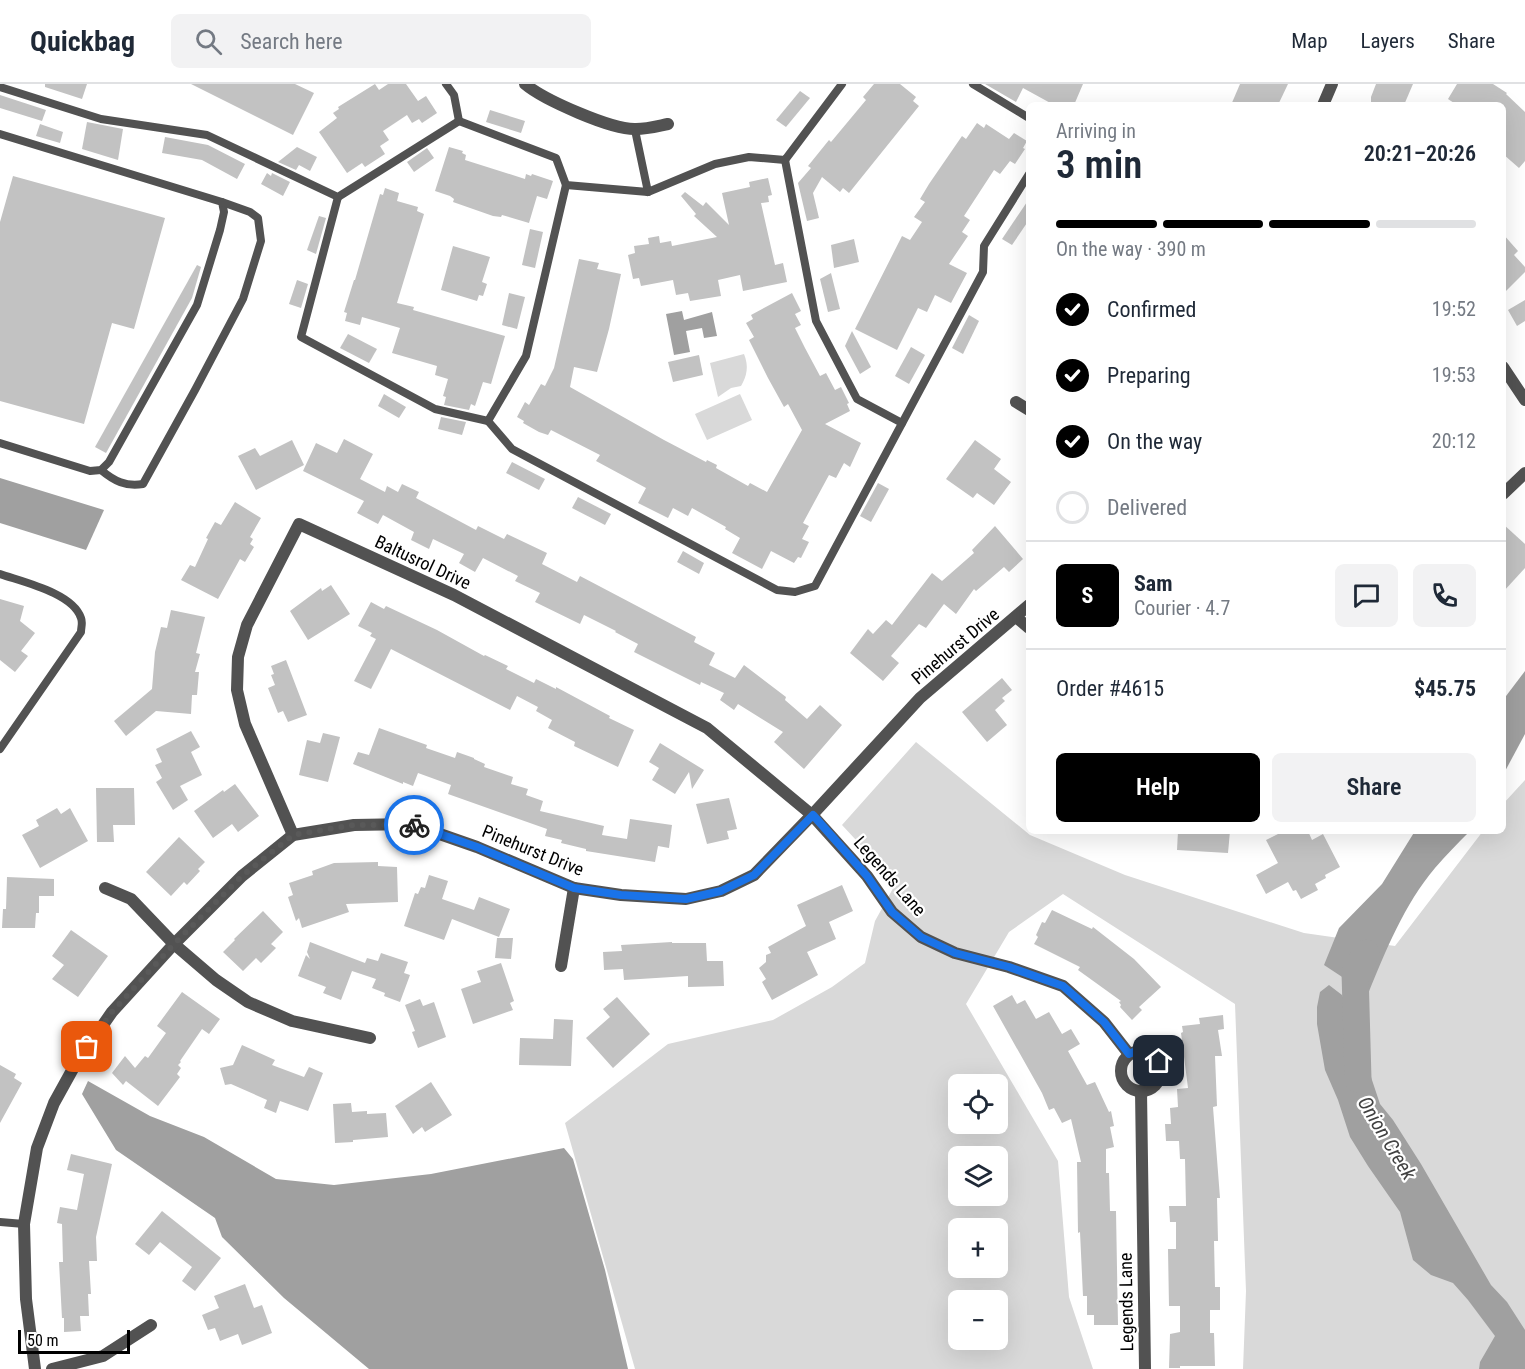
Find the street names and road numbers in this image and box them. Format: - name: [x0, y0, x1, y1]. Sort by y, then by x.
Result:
- street label: Baltusrol Drive: [372, 531, 474, 593]
- street label: Pinehurst Drive: [907, 603, 1003, 689]
- street label: Pinehurst Drive: [479, 820, 587, 880]
- street label: Legends Lane: [850, 832, 930, 920]
- street label: Legends Lane: [1115, 1253, 1137, 1351]

